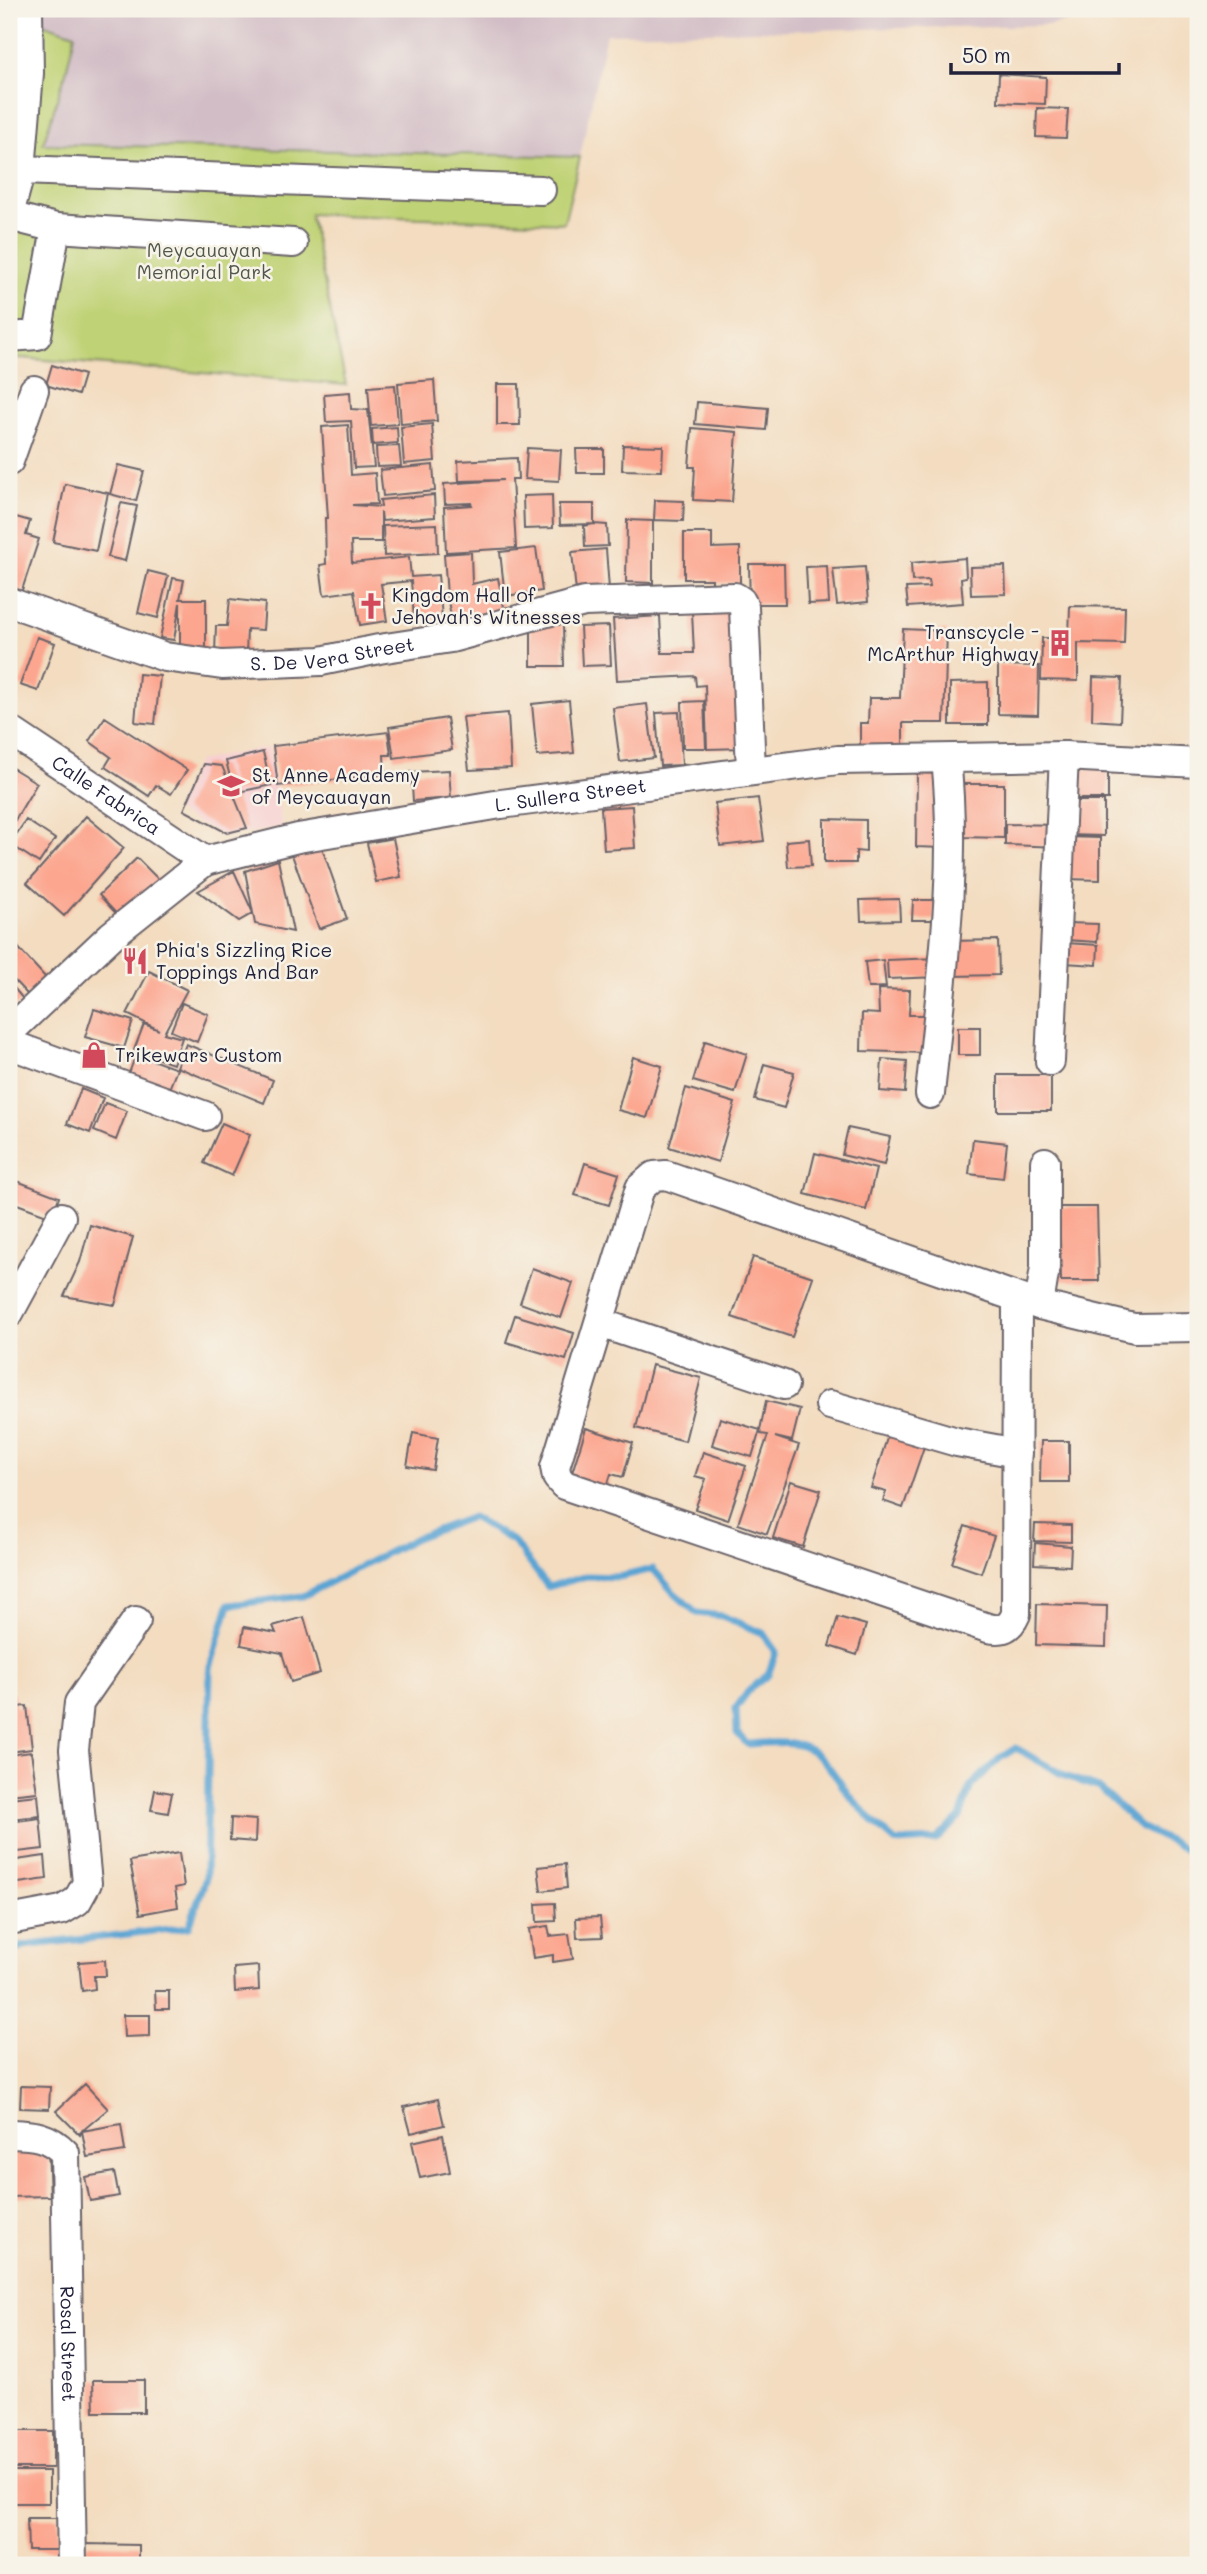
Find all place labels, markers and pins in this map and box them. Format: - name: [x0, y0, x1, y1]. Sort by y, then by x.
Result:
- place label: Kingdom Hall of Jehovah's Witnesses: [392, 582, 581, 629]
- church icon: Kingdom Hall of Jehovah's Witnesses: [356, 591, 386, 621]
- place label: Transcycle - McArthur Highway: [867, 619, 1039, 666]
- building icon: Transcycle - McArthur Highway: [1045, 628, 1075, 658]
- place label: St. Anne Academy of Meycauayan: [252, 762, 420, 809]
- school or university icon: St. Anne Academy of Meycauayan: [216, 771, 246, 801]
- place label: Phia's Sizzling Rice Toppings And Bar: [156, 937, 332, 984]
- restaurant icon: Phia's Sizzling Rice Toppings And Bar: [120, 946, 150, 976]
- shop icon: Trikewars Custom: [79, 1040, 109, 1070]
- place label: Trikewars Custom: [115, 1042, 282, 1067]

